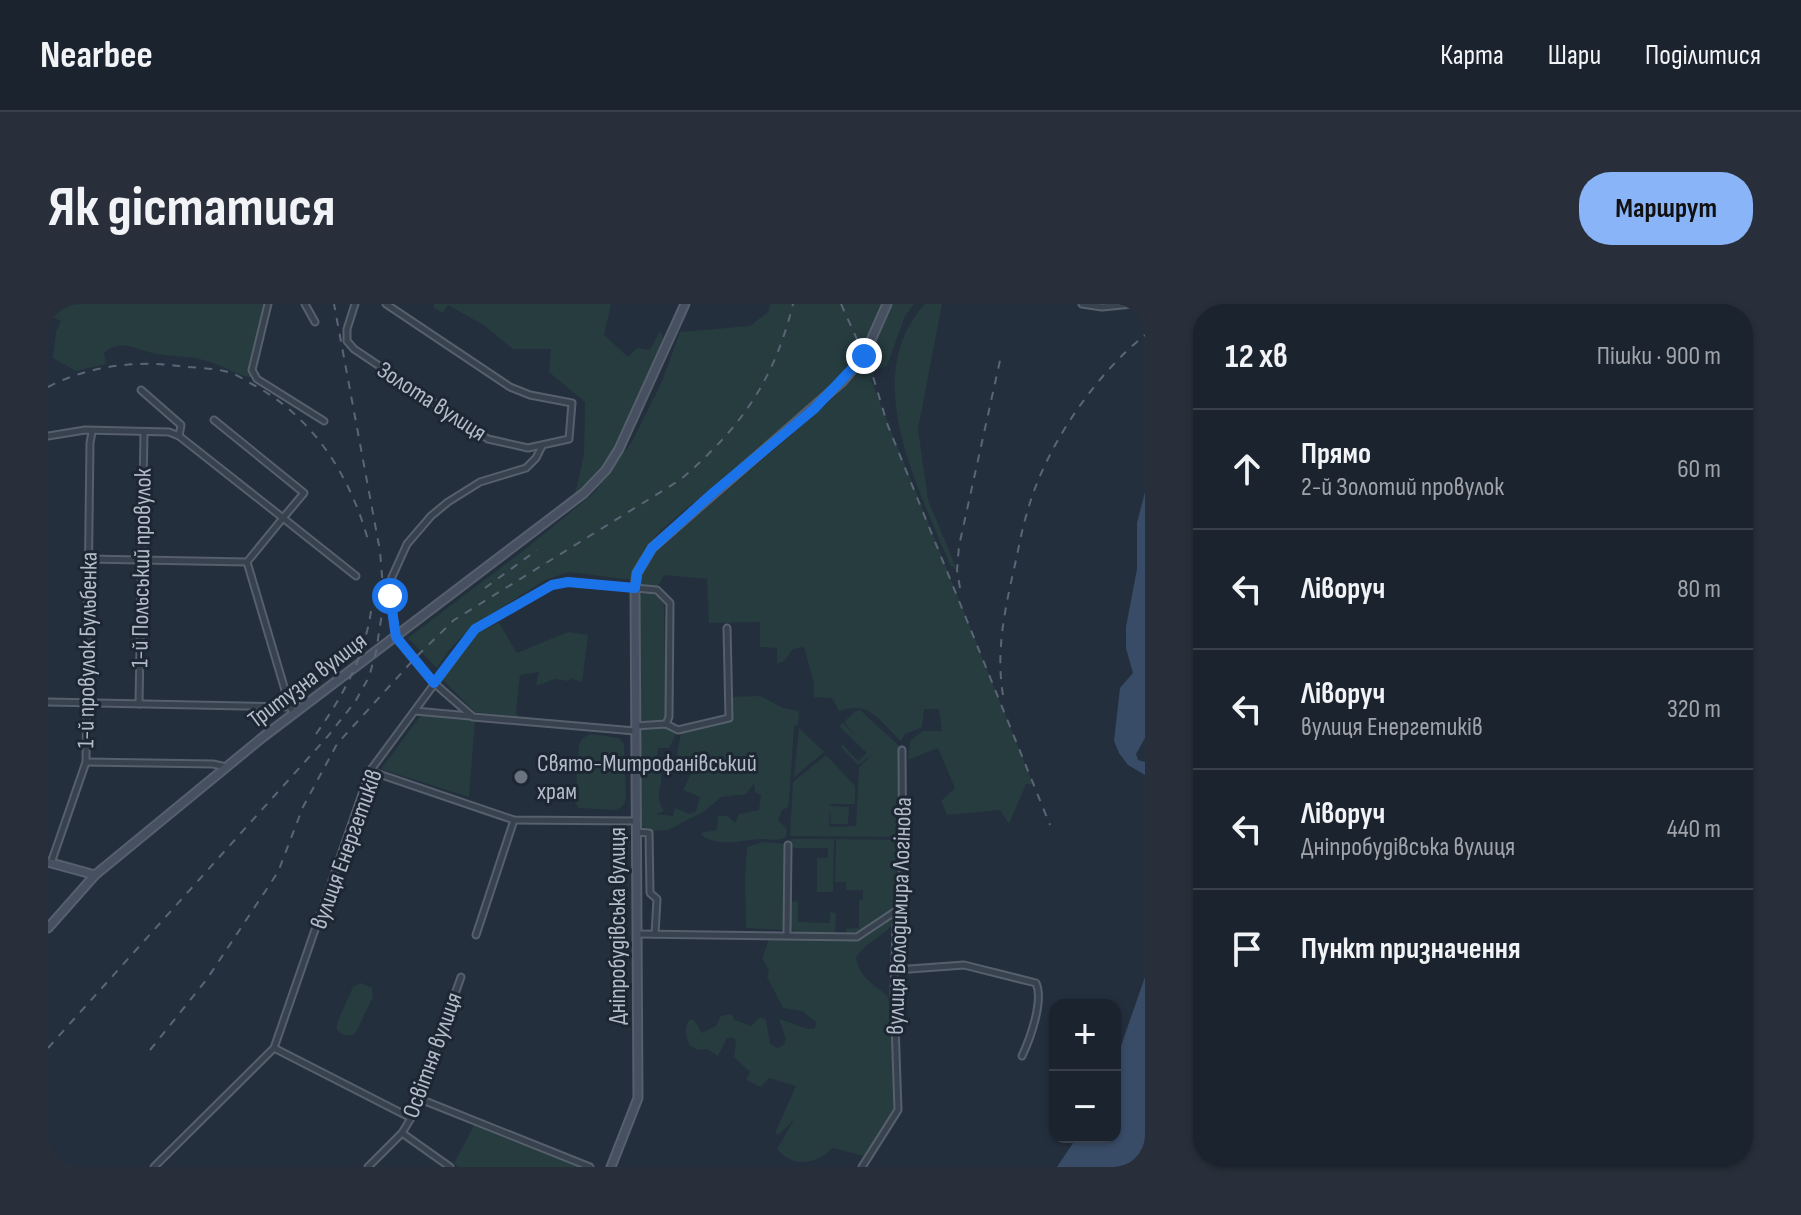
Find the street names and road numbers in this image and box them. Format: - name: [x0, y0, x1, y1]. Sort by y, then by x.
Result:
- street label: Золота вулиця: [372, 355, 492, 447]
- street label: 1-й Польський провулок: [125, 467, 158, 668]
- street label: 1-й провулок Бульбенка: [71, 552, 104, 748]
- street label: Тритузна вулиця: [242, 626, 372, 734]
- street label: вулиця Енергетиків: [304, 765, 389, 933]
- street label: вулиця Володимира Логінова: [881, 797, 918, 1035]
- street label: Дніпробудівська вулиця: [603, 827, 632, 1025]
- street label: Освітня вулиця: [396, 988, 469, 1122]

